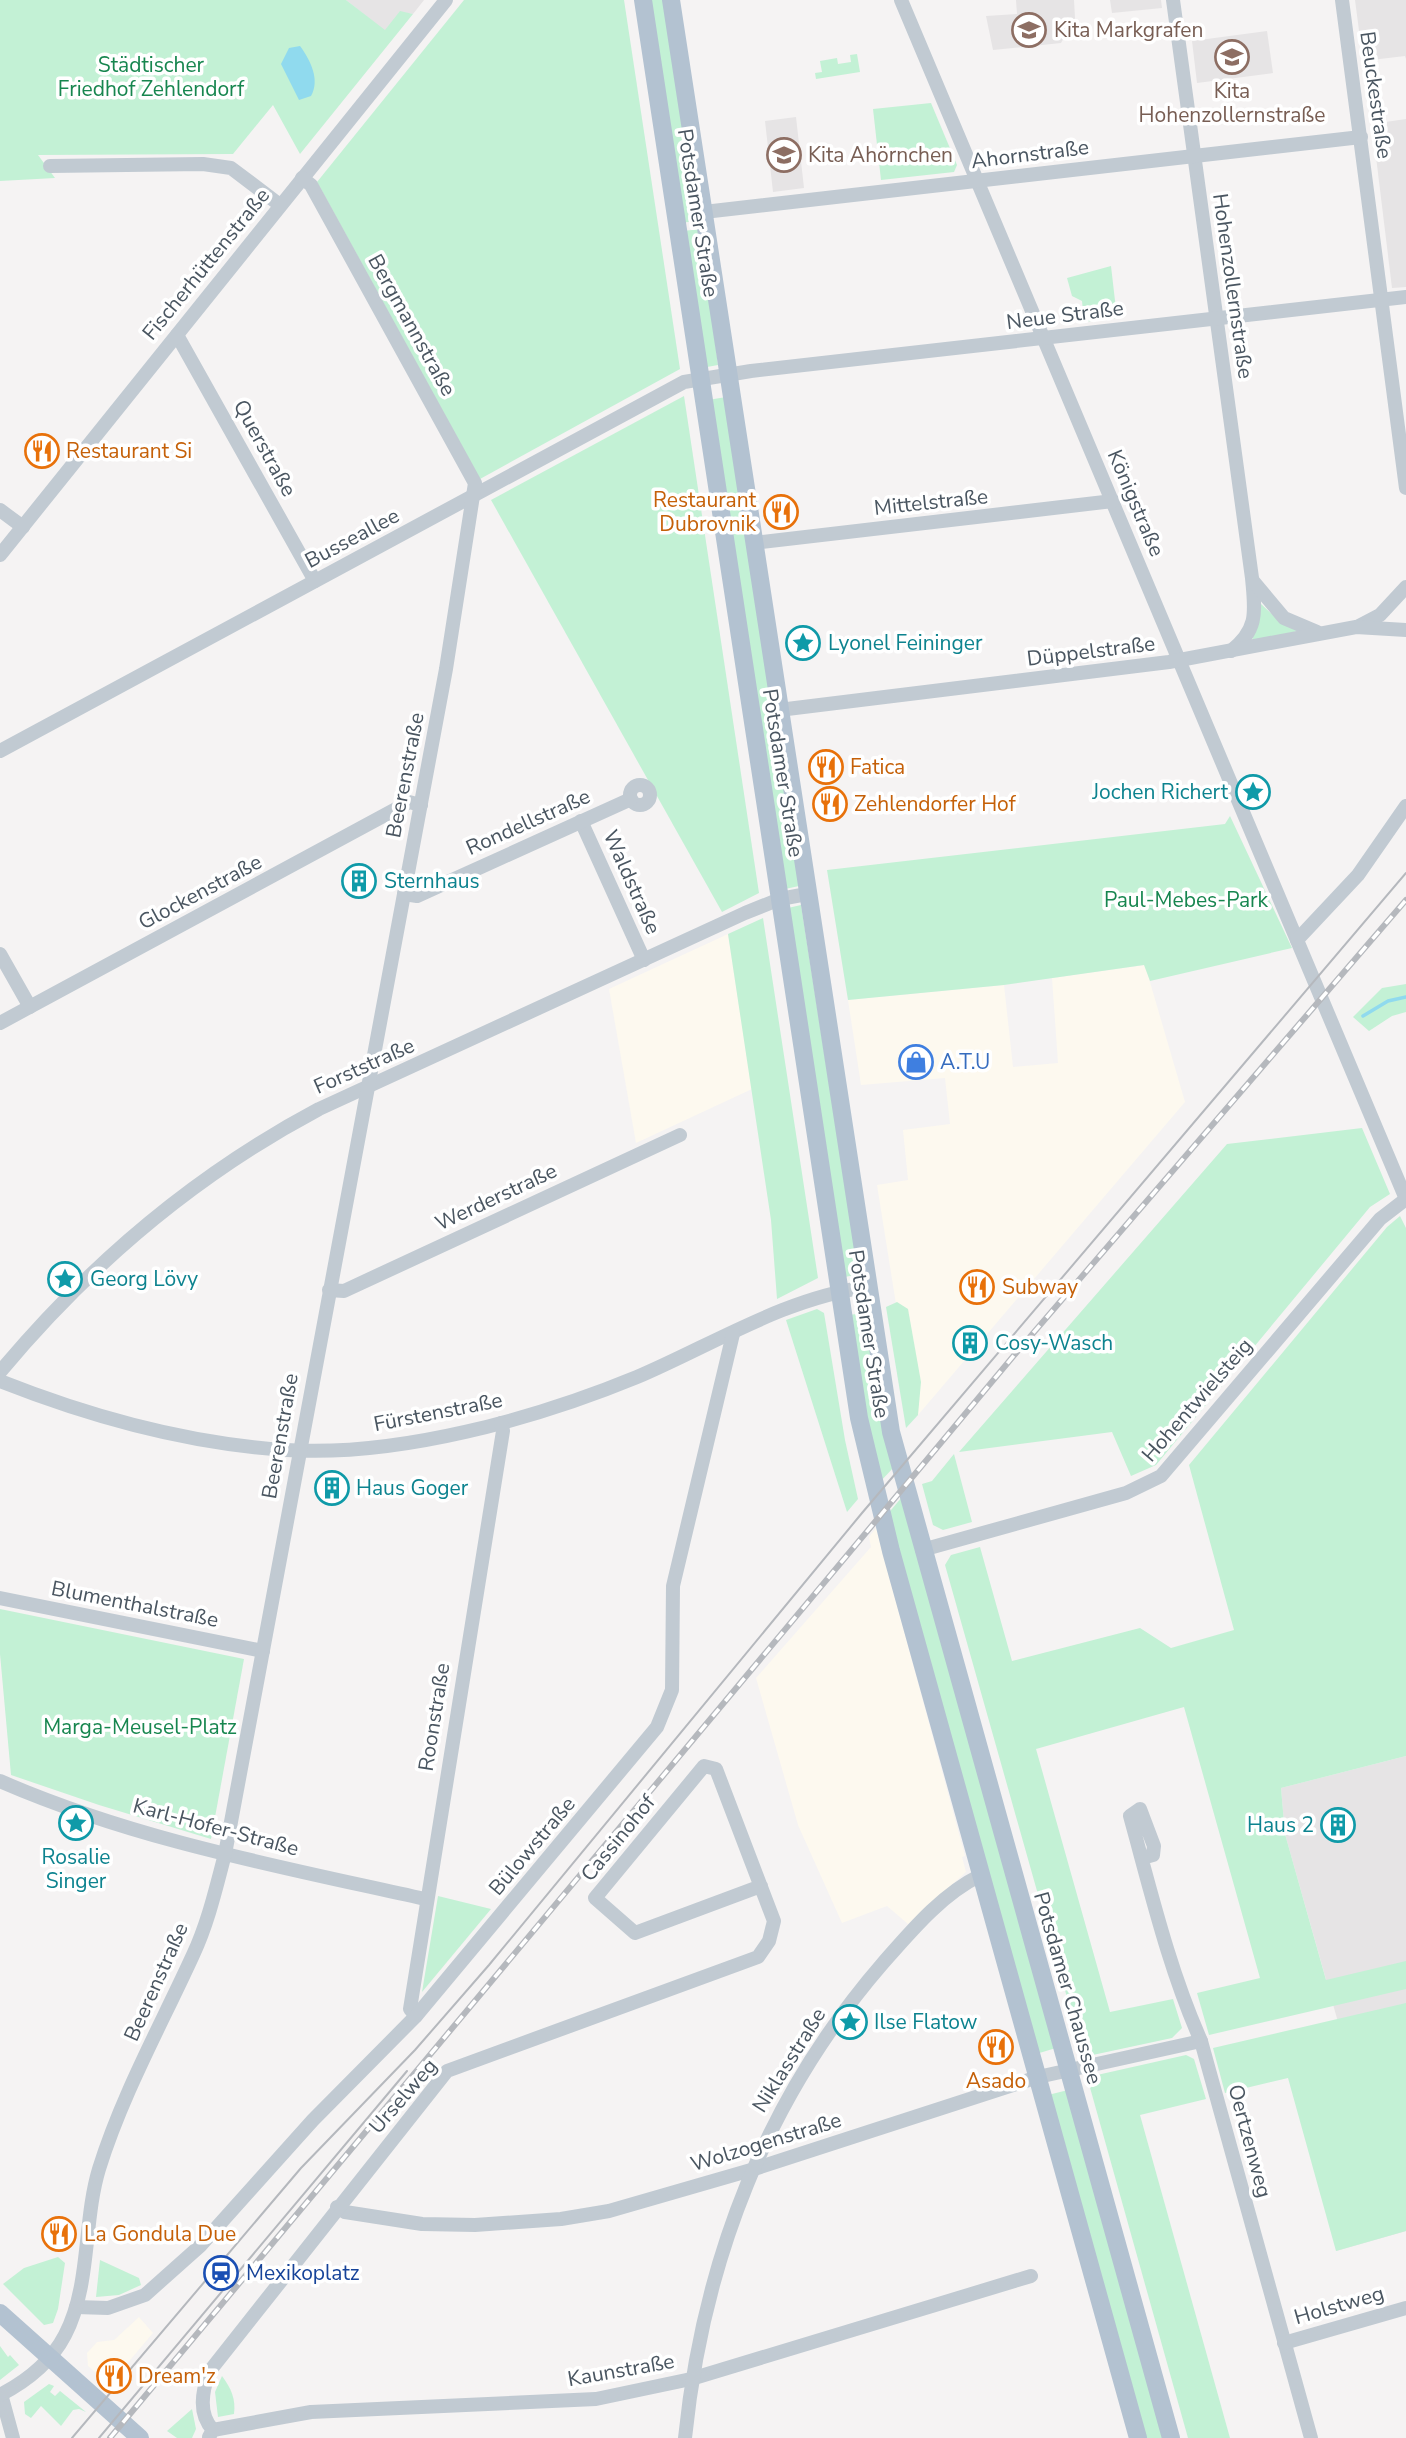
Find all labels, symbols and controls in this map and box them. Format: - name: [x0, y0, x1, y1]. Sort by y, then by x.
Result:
- school or university icon: Kita Markgrafen: [1010, 11, 1048, 49]
- place label: Kita Markgrafen: [1054, 16, 1203, 44]
- street label: Beuckestraße: [1353, 30, 1399, 160]
- school or university icon: Kita Hohenzollernstraße: [1213, 38, 1251, 76]
- park label: Städtischer Friedhof Zehlendorf: [58, 51, 245, 103]
- place label: Kita Hohenzollernstraße: [1139, 77, 1325, 129]
- street label: Potsdamer Straße: [671, 127, 725, 299]
- street label: Ahornstraße: [970, 133, 1090, 175]
- school or university icon: Kita Ahörnchen: [765, 136, 803, 174]
- place label: Kita Ahörnchen: [808, 141, 953, 169]
- street label: Fischerhüttenstraße: [136, 182, 276, 346]
- street label: Hohenzollernstraße: [1206, 192, 1260, 380]
- street label: Bergmannstraße: [361, 249, 463, 401]
- street label: Neue Straße: [1005, 294, 1125, 336]
- street label: Querstraße: [227, 395, 303, 501]
- restaurant icon: Restaurant Si: [23, 432, 61, 470]
- place label: Restaurant Si: [66, 437, 192, 465]
- street label: Königstraße: [1101, 445, 1171, 561]
- street label: Mittelstraße: [873, 482, 989, 522]
- place label: Restaurant Dubrovnik: [653, 486, 757, 538]
- restaurant icon: Restaurant Dubrovnik: [762, 493, 800, 531]
- street label: Busseallee: [300, 501, 404, 575]
- place icon: Lyonel Feininger: [784, 624, 822, 662]
- place label: Lyonel Feininger: [828, 629, 983, 657]
- street label: Düppelstraße: [1025, 629, 1157, 673]
- street label: Potsdamer Straße: [756, 687, 810, 859]
- street label: Beerenstraße: [379, 710, 431, 840]
- restaurant icon: Fatica: [807, 748, 845, 786]
- place label: Fatica: [850, 753, 905, 781]
- place icon: Jochen Richert: [1234, 773, 1272, 811]
- place label: Jochen Richert: [1091, 778, 1229, 806]
- street label: Rondellstraße: [461, 782, 595, 862]
- restaurant icon: Zehlendorfer Hof: [811, 785, 849, 823]
- place label: Zehlendorfer Hof: [854, 790, 1017, 818]
- street label: Waldstraße: [597, 825, 667, 939]
- street label: Glockenstraße: [133, 848, 267, 936]
- building icon: Sternhaus: [340, 862, 378, 900]
- place label: Sternhaus: [384, 867, 480, 895]
- park label: Paul-Mebes-Park: [1104, 886, 1269, 914]
- street label: Forststraße: [309, 1031, 419, 1101]
- shop icon: A.T.U: [897, 1043, 935, 1081]
- place label: A.T.U: [940, 1048, 990, 1076]
- street label: Werderstraße: [431, 1157, 561, 1237]
- street label: Potsdamer Straße: [842, 1248, 896, 1420]
- place icon: Georg Lövy: [46, 1260, 84, 1298]
- place label: Georg Lövy: [90, 1265, 198, 1293]
- restaurant icon: Subway: [958, 1268, 996, 1306]
- place label: Subway: [1002, 1273, 1078, 1301]
- building icon: Cosy-Wasch: [951, 1324, 989, 1362]
- place label: Cosy-Wasch: [995, 1329, 1113, 1357]
- street label: Hohentwielsteig: [1135, 1332, 1259, 1468]
- street label: Beerenstraße: [255, 1371, 305, 1501]
- street label: Fürstenstraße: [371, 1386, 505, 1438]
- building icon: Haus Goger: [313, 1469, 351, 1507]
- place label: Haus Goger: [356, 1474, 469, 1502]
- street label: Blumenthalstraße: [49, 1574, 221, 1634]
- street label: Roonstraße: [412, 1661, 456, 1773]
- park label: Marga-Meusel-Platz: [43, 1713, 237, 1741]
- street label: Cassinohof: [574, 1788, 662, 1887]
- street label: Karl-Hofer-Straße: [130, 1791, 302, 1863]
- street label: Bülowstraße: [482, 1791, 582, 1901]
- place icon: Rosalie Singer: [57, 1804, 95, 1842]
- building icon: Haus 2: [1319, 1806, 1357, 1844]
- place label: Haus 2: [1247, 1811, 1314, 1839]
- place label: Rosalie Singer: [42, 1843, 110, 1895]
- street label: Potsdamer Chaussee: [1027, 1889, 1109, 2087]
- street label: Beerenstraße: [117, 1918, 195, 2046]
- street label: Niklasstraße: [746, 2002, 832, 2118]
- place icon: Ilse Flatow: [831, 2003, 869, 2041]
- place label: Ilse Flatow: [874, 2008, 978, 2036]
- restaurant icon: Asado: [977, 2028, 1015, 2066]
- street label: Urselweg: [363, 2052, 443, 2140]
- place label: Asado: [966, 2067, 1026, 2095]
- street label: Oertzenweg: [1221, 2081, 1279, 2201]
- street label: Wolzogenstraße: [687, 2106, 845, 2178]
- restaurant icon: La Gondula Due: [40, 2215, 78, 2253]
- place label: La Gondula Due: [84, 2220, 236, 2248]
- station icon: Mexikoplatz: [202, 2254, 240, 2292]
- place label: Mexikoplatz: [246, 2259, 360, 2287]
- street label: Holstweg: [1291, 2279, 1387, 2331]
- street label: Kaunstraße: [565, 2347, 677, 2393]
- restaurant icon: Dream'z: [95, 2357, 133, 2395]
- place label: Dream'z: [138, 2362, 216, 2390]

